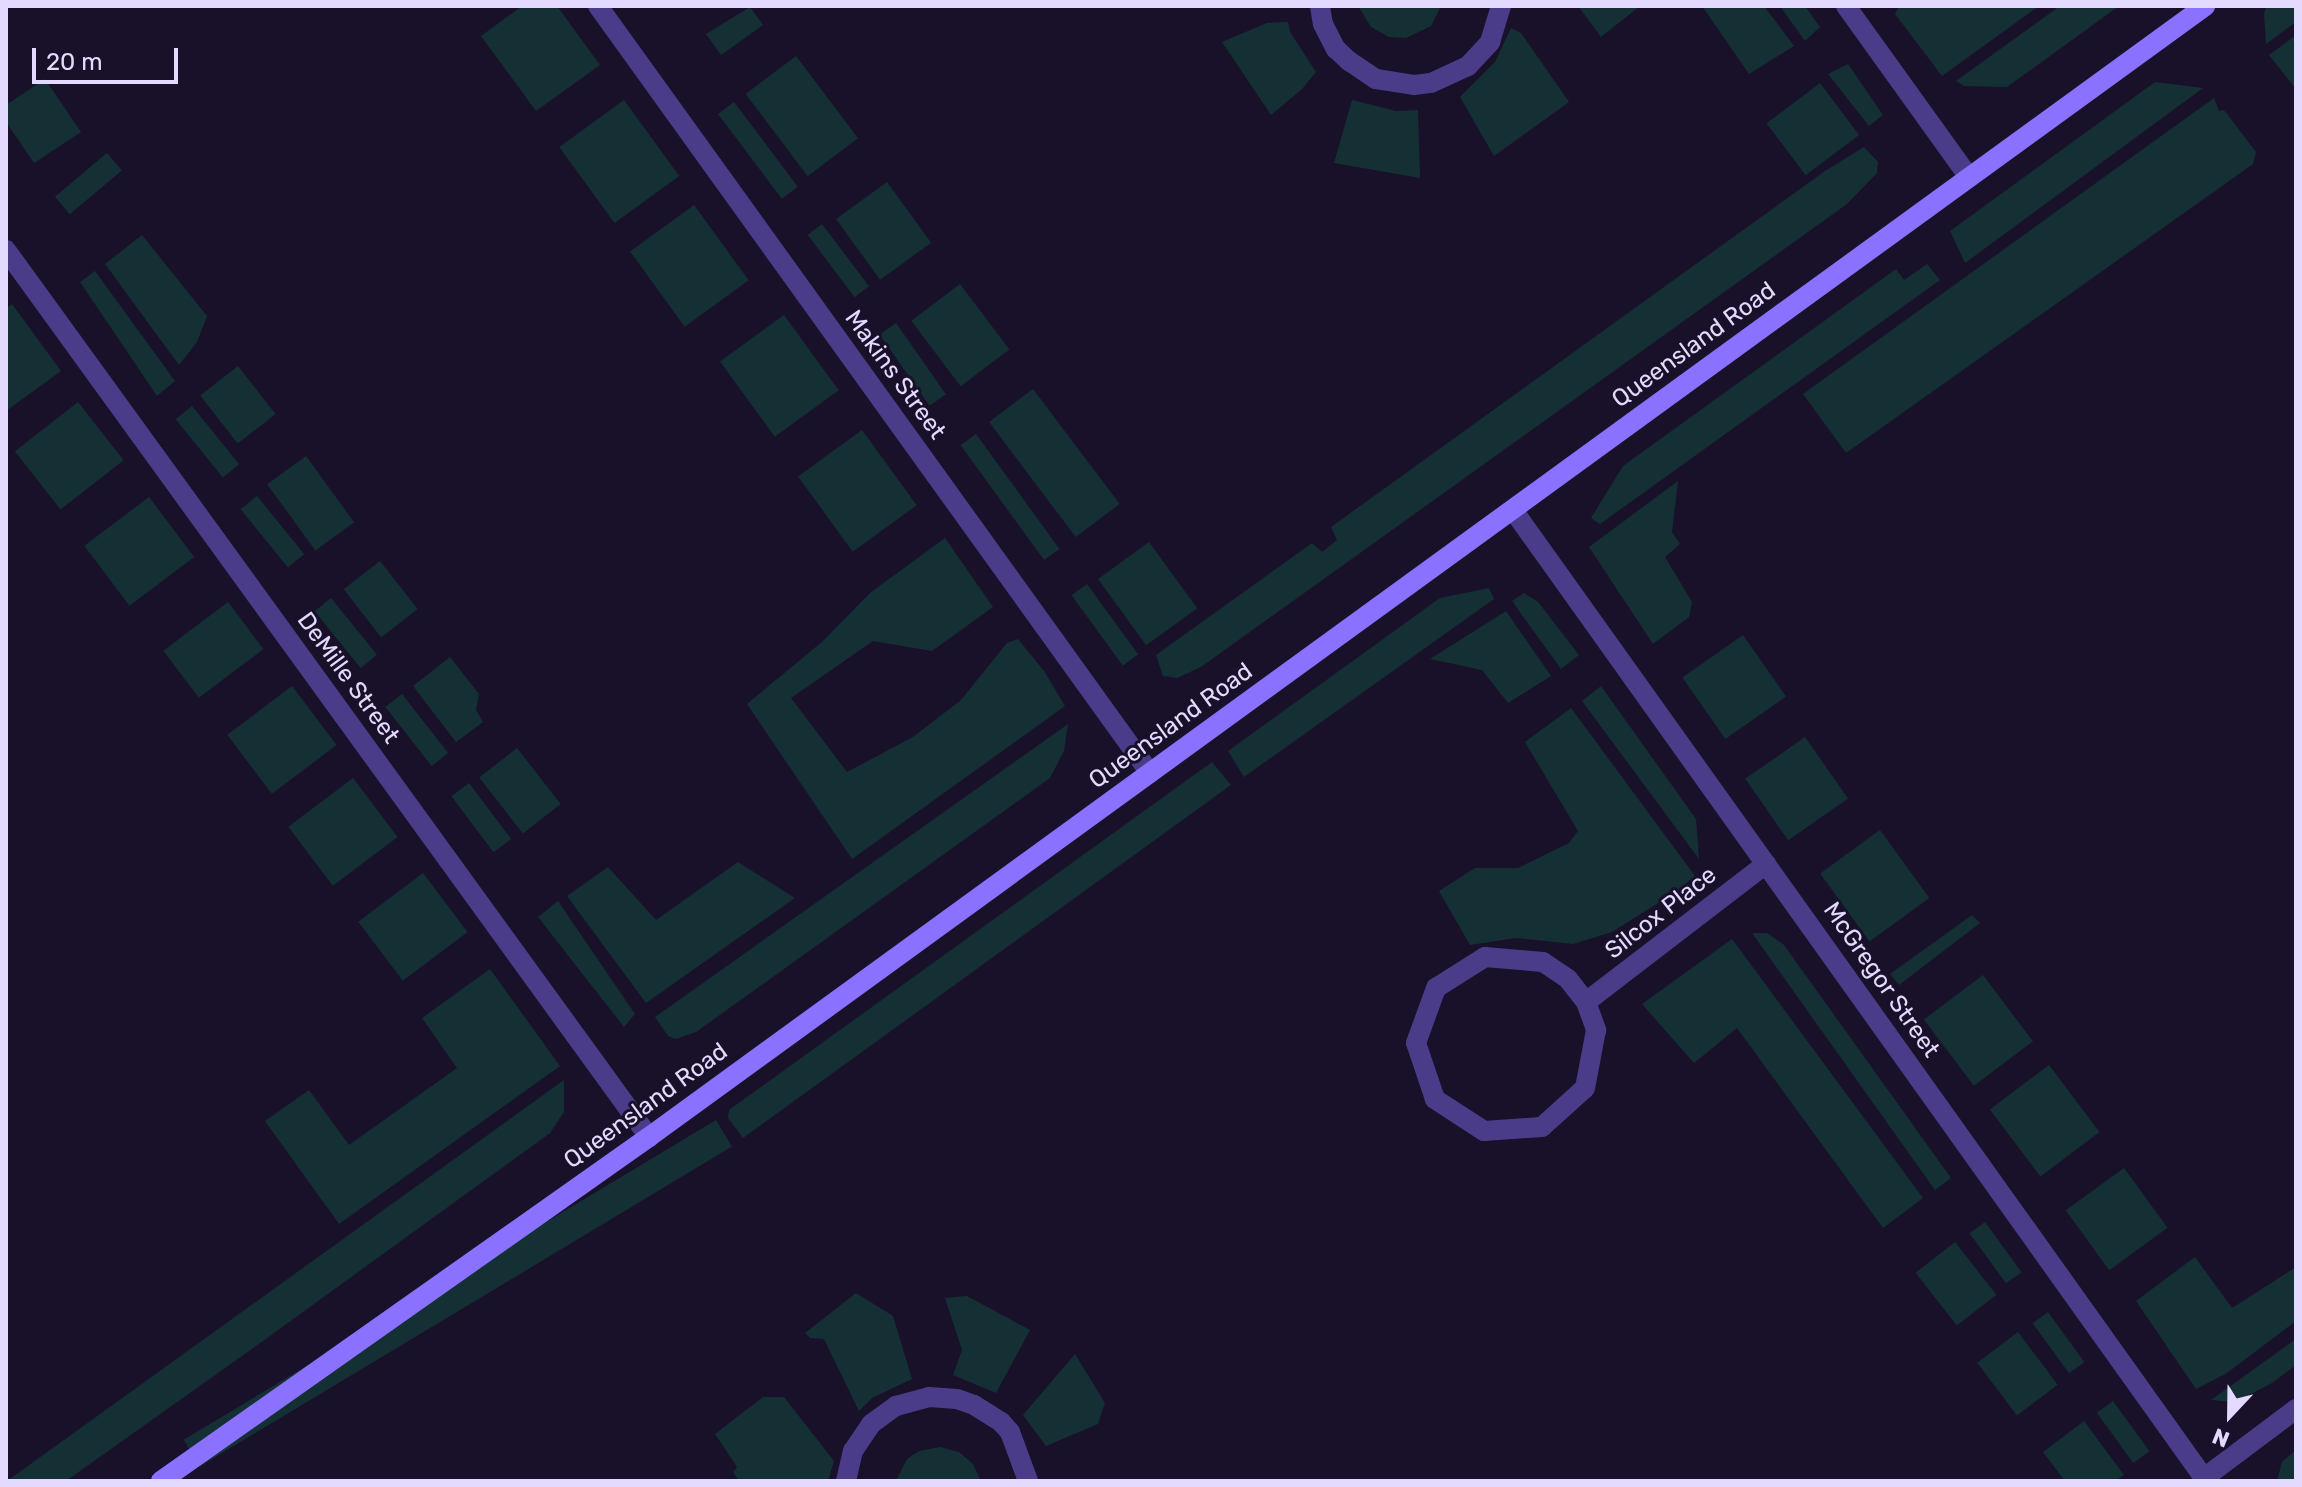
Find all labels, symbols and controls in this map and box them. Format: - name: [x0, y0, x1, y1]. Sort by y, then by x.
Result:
- scale bar: [36, 32, 182, 82]
- text: 20 m: [46, 48, 103, 76]
- street label: Queensland Road: [1607, 276, 1781, 414]
- street label: Makins Street: [839, 305, 951, 445]
- street label: DeMille Street: [291, 607, 405, 749]
- street label: Queensland Road: [1084, 657, 1258, 795]
- street label: Silcox Place: [1600, 861, 1722, 965]
- street label: McGregor Street: [1817, 897, 1945, 1063]
- street label: Queensland Road: [559, 1037, 733, 1175]
- north arrow: [2190, 1375, 2270, 1455]
- text: N: [2208, 1422, 2233, 1453]

